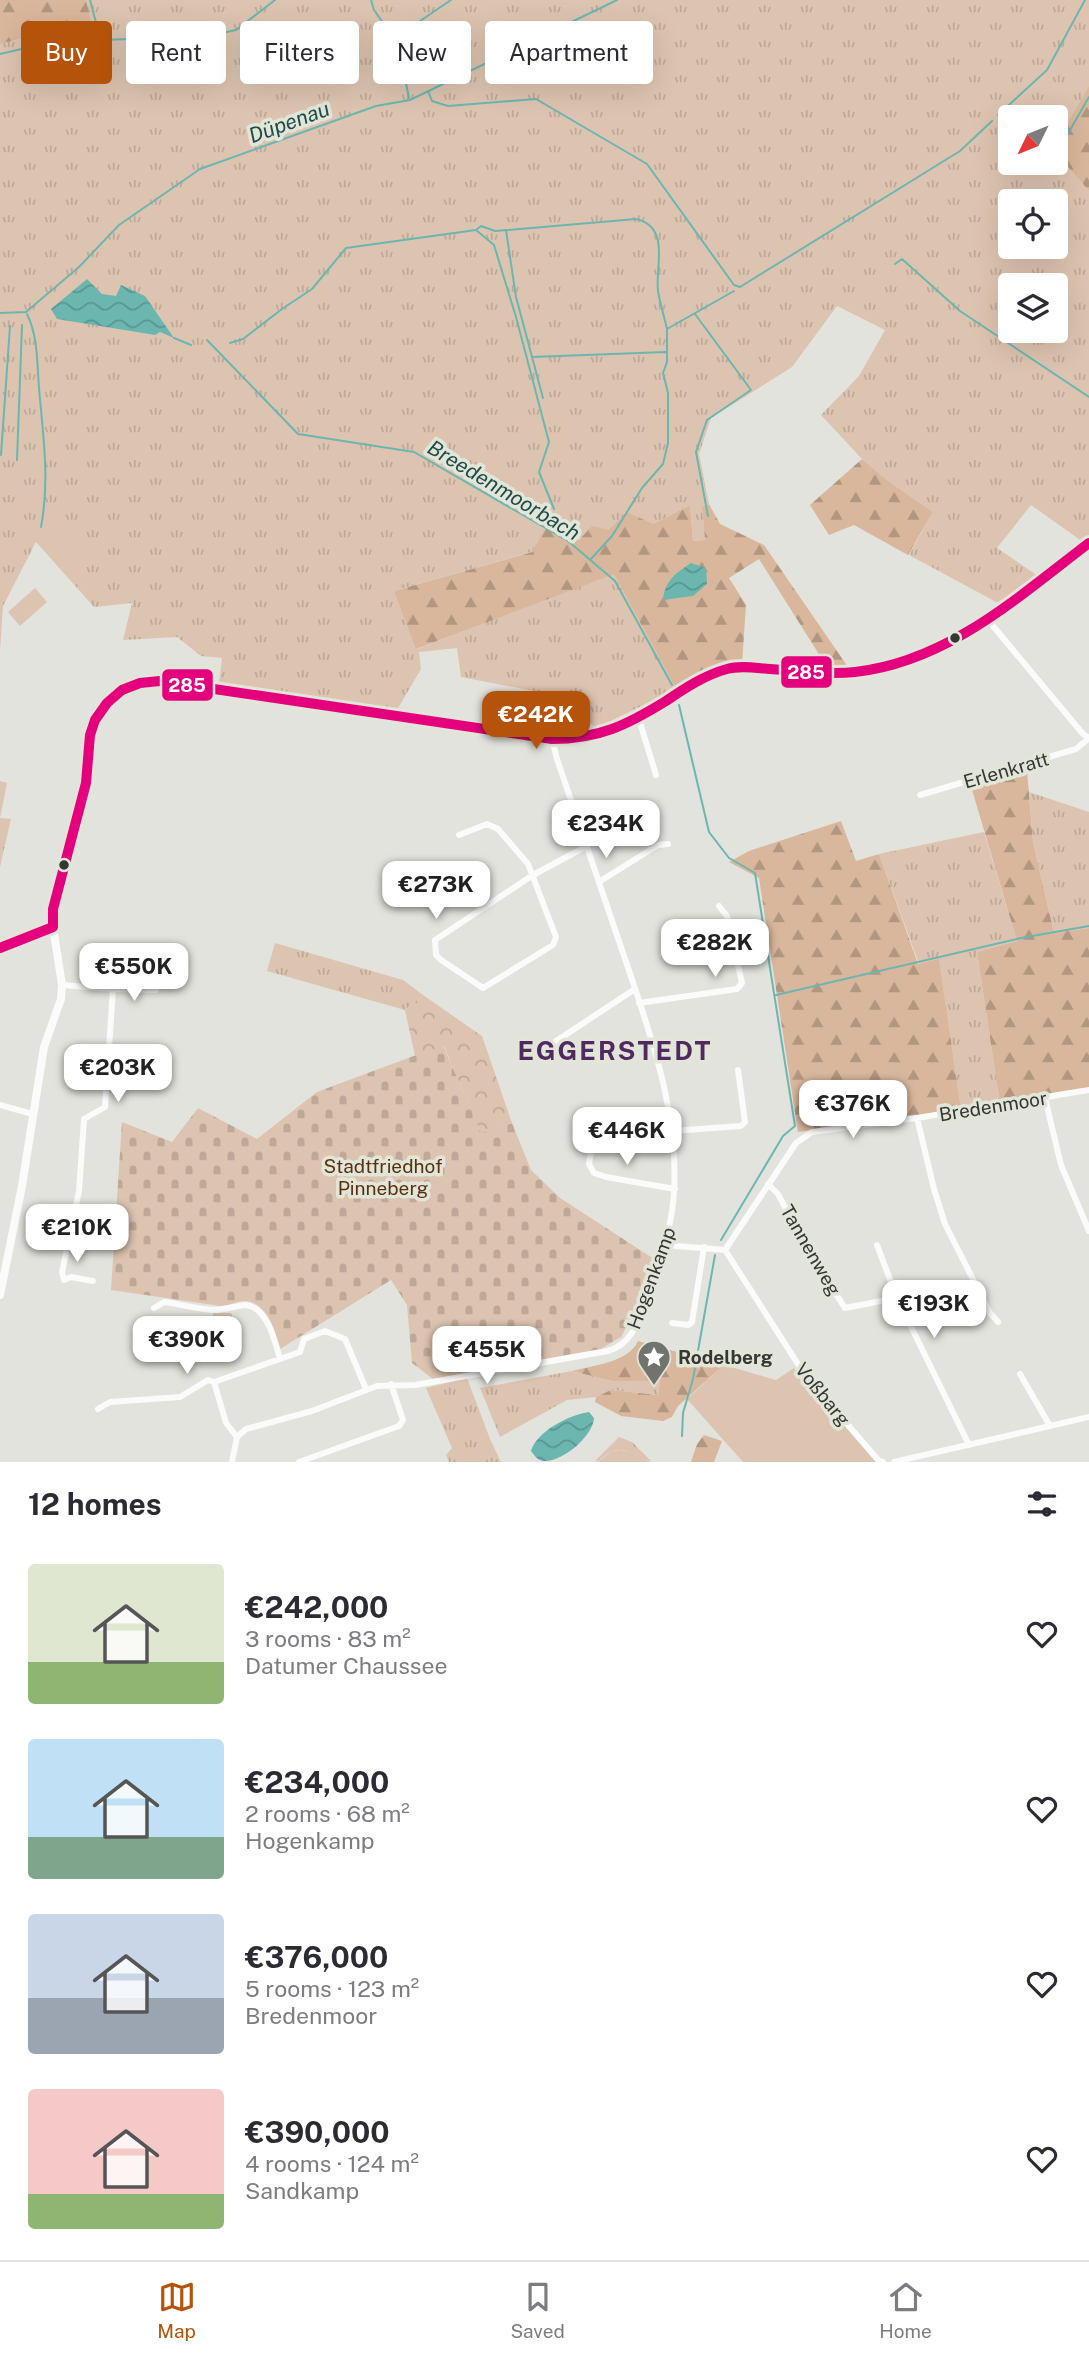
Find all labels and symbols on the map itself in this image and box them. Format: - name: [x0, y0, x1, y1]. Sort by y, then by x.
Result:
- water label: Düpenau: [245, 96, 333, 148]
- north arrow: [998, 105, 1068, 175]
- water label: Breedenmoorbach: [423, 435, 585, 545]
- unlabelled marker: [948, 631, 962, 645]
- line badge: 285: [780, 655, 833, 689]
- text: 285: [787, 661, 825, 683]
- line badge: 285: [161, 668, 214, 702]
- text: 285: [168, 674, 206, 696]
- pin: €242K: [487, 692, 585, 751]
- street label: Erlenkratt: [961, 747, 1051, 793]
- pin: €234K: [557, 800, 655, 860]
- unlabelled marker: [57, 858, 71, 872]
- pin: €273K: [387, 862, 485, 921]
- pin: €282K: [666, 920, 764, 979]
- pin: €550K: [85, 944, 183, 1003]
- district label: EGGERSTEDT: [517, 1035, 713, 1066]
- pin: €203K: [69, 1044, 167, 1104]
- pin: €376K: [804, 1080, 902, 1140]
- street label: Bredenmoor: [937, 1087, 1049, 1125]
- pin: €446K: [578, 1108, 676, 1167]
- park label: Stadtfriedhof Pinneberg: [324, 1155, 442, 1199]
- street label: Tannenweg: [776, 1201, 846, 1299]
- pin: €210K: [28, 1204, 126, 1264]
- street label: Hogenkamp: [622, 1224, 680, 1332]
- pin: €193K: [885, 1280, 983, 1340]
- pin: €390K: [138, 1316, 236, 1376]
- pin: €455K: [438, 1326, 536, 1386]
- place icon: Rodelberg: [635, 1338, 673, 1387]
- place label: Rodelberg: [678, 1346, 773, 1368]
- street label: Voßbarg: [791, 1358, 855, 1430]

